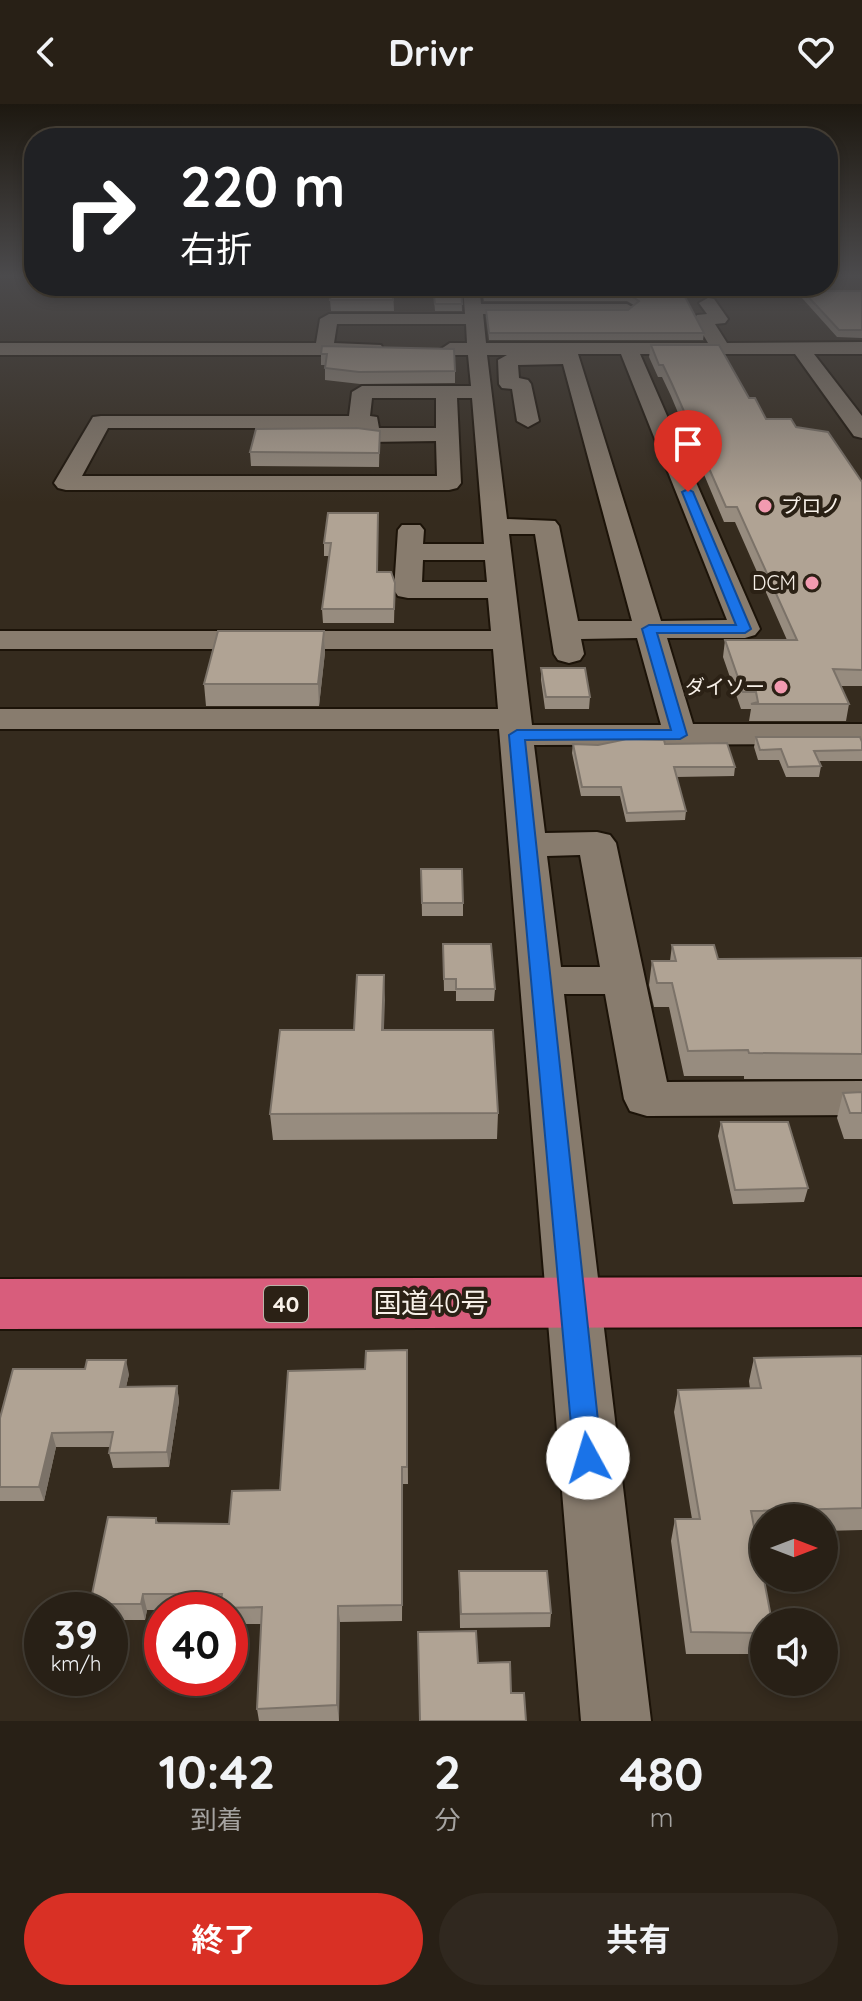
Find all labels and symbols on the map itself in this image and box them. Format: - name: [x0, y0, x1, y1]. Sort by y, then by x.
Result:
- pin: [654, 410, 722, 492]
- place label: プロノ: [781, 493, 841, 518]
- marker: プロノ: [756, 497, 774, 515]
- place label: DCM: [752, 570, 796, 595]
- marker: DCM: [803, 574, 821, 592]
- place label: ダイソー: [685, 674, 765, 699]
- marker: ダイソー: [772, 678, 790, 696]
- street label: 国道40号: [373, 1285, 489, 1320]
- road number: 40: [264, 1286, 308, 1322]
- position arrow: [546, 1416, 630, 1500]
- north arrow: [750, 1504, 838, 1592]
- speed limit sign: 40: [144, 1592, 248, 1696]

